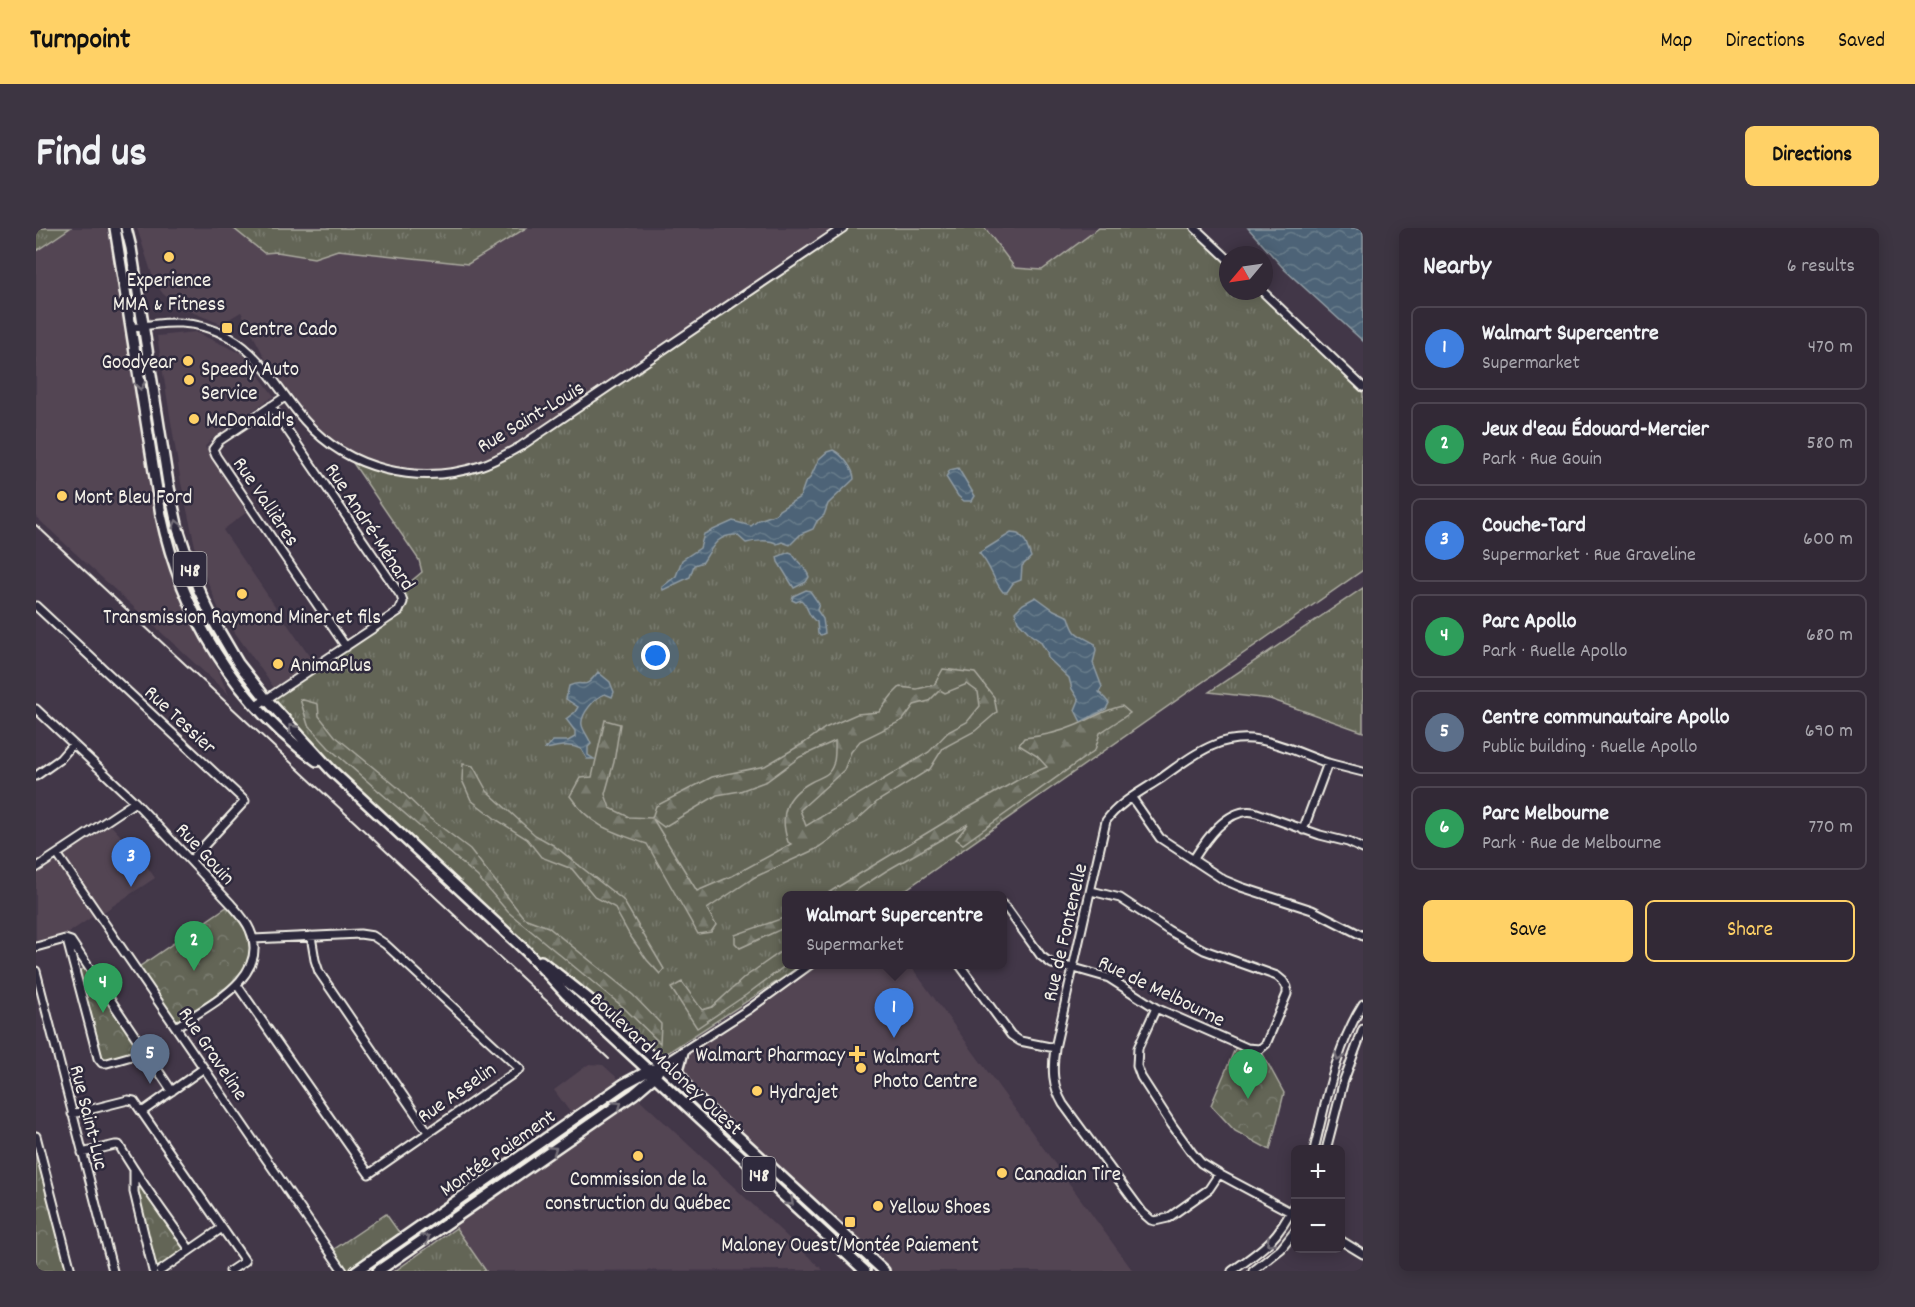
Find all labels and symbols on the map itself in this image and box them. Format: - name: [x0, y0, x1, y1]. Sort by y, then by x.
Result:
- north arrow: [1219, 246, 1273, 300]
- marker: Experience MMA & Fitness: [162, 250, 176, 264]
- place label: Experience MMA & Fitness: [113, 267, 225, 321]
- place label: Centre Cado: [239, 316, 337, 346]
- marker: Centre Cado: [220, 321, 234, 335]
- place label: Goodyear: [101, 349, 176, 379]
- marker: Goodyear: [181, 354, 195, 368]
- place label: Speedy Auto Service: [201, 356, 299, 410]
- marker: Speedy Auto Service: [182, 373, 196, 387]
- street label: Rue Saint-Louis: [472, 375, 591, 462]
- one-way arrow: [134, 381, 146, 390]
- place label: McDonald's: [206, 407, 294, 437]
- marker: McDonald's: [187, 412, 201, 426]
- street label: Rue Vallières: [224, 452, 305, 553]
- street label: Rue André-Ménard: [316, 458, 421, 597]
- place label: Mont Bleu Ford: [74, 484, 192, 514]
- marker: Mont Bleu Ford: [55, 489, 69, 503]
- one-way arrow: [171, 519, 184, 529]
- road number: 148: [174, 552, 206, 586]
- marker: Transmission Raymond Miner et fils: [235, 587, 249, 601]
- place label: Transmission Raymond Miner et fils: [103, 604, 381, 634]
- your location: [641, 641, 670, 670]
- place label: AnimaPlus: [290, 652, 372, 682]
- marker: AnimaPlus: [271, 657, 285, 671]
- street label: Rue Tessier: [136, 680, 222, 763]
- one-way arrow: [289, 724, 300, 735]
- street label: Rue Gouin: [167, 817, 241, 893]
- pin: 3: [112, 838, 151, 887]
- street label: Rue de Fontenelle: [1036, 861, 1097, 1005]
- pin: 2: [174, 922, 214, 971]
- street label: Rue de Melbourne: [1092, 949, 1229, 1036]
- pin: 4: [84, 964, 122, 1013]
- street label: Boulevard Maloney Ouest: [582, 986, 748, 1144]
- pin: 1: [874, 988, 914, 1038]
- street label: Rue Graveline: [169, 1002, 254, 1108]
- pin: 5: [130, 1034, 170, 1084]
- place label: Walmart Pharmacy: [695, 1042, 845, 1072]
- place label: Walmart Photo Centre: [873, 1044, 978, 1098]
- marker: Walmart Pharmacy: [850, 1047, 864, 1061]
- pin: 6: [1228, 1050, 1268, 1099]
- one-way arrow: [1334, 1051, 1347, 1062]
- street label: Rue Asselin: [412, 1056, 503, 1133]
- marker: Walmart Photo Centre: [854, 1061, 868, 1075]
- street label: Rue Saint-Luc: [60, 1062, 115, 1173]
- place label: Hydrajet: [769, 1079, 838, 1109]
- marker: Hydrajet: [750, 1084, 764, 1098]
- one-way arrow: [611, 1101, 622, 1112]
- street label: Montée Paiement: [434, 1103, 563, 1206]
- one-way arrow: [546, 1146, 557, 1157]
- marker: Commission de la construction du Québec: [631, 1149, 645, 1163]
- road number: 148: [742, 1157, 776, 1191]
- place label: Canadian Tire: [1014, 1161, 1121, 1191]
- place label: Commission de la construction du Québec: [545, 1166, 731, 1220]
- marker: Canadian Tire: [995, 1166, 1009, 1180]
- place label: Yellow Shoes: [890, 1194, 991, 1224]
- one-way arrow: [783, 1195, 793, 1206]
- marker: Yellow Shoes: [871, 1199, 885, 1213]
- marker: Maloney Ouest/Montée Paiement: [843, 1215, 857, 1229]
- place label: Maloney Ouest/Montée Paiement: [721, 1232, 979, 1262]
- one-way arrow: [419, 1234, 430, 1245]
- one-way arrow: [1266, 1234, 1277, 1245]

